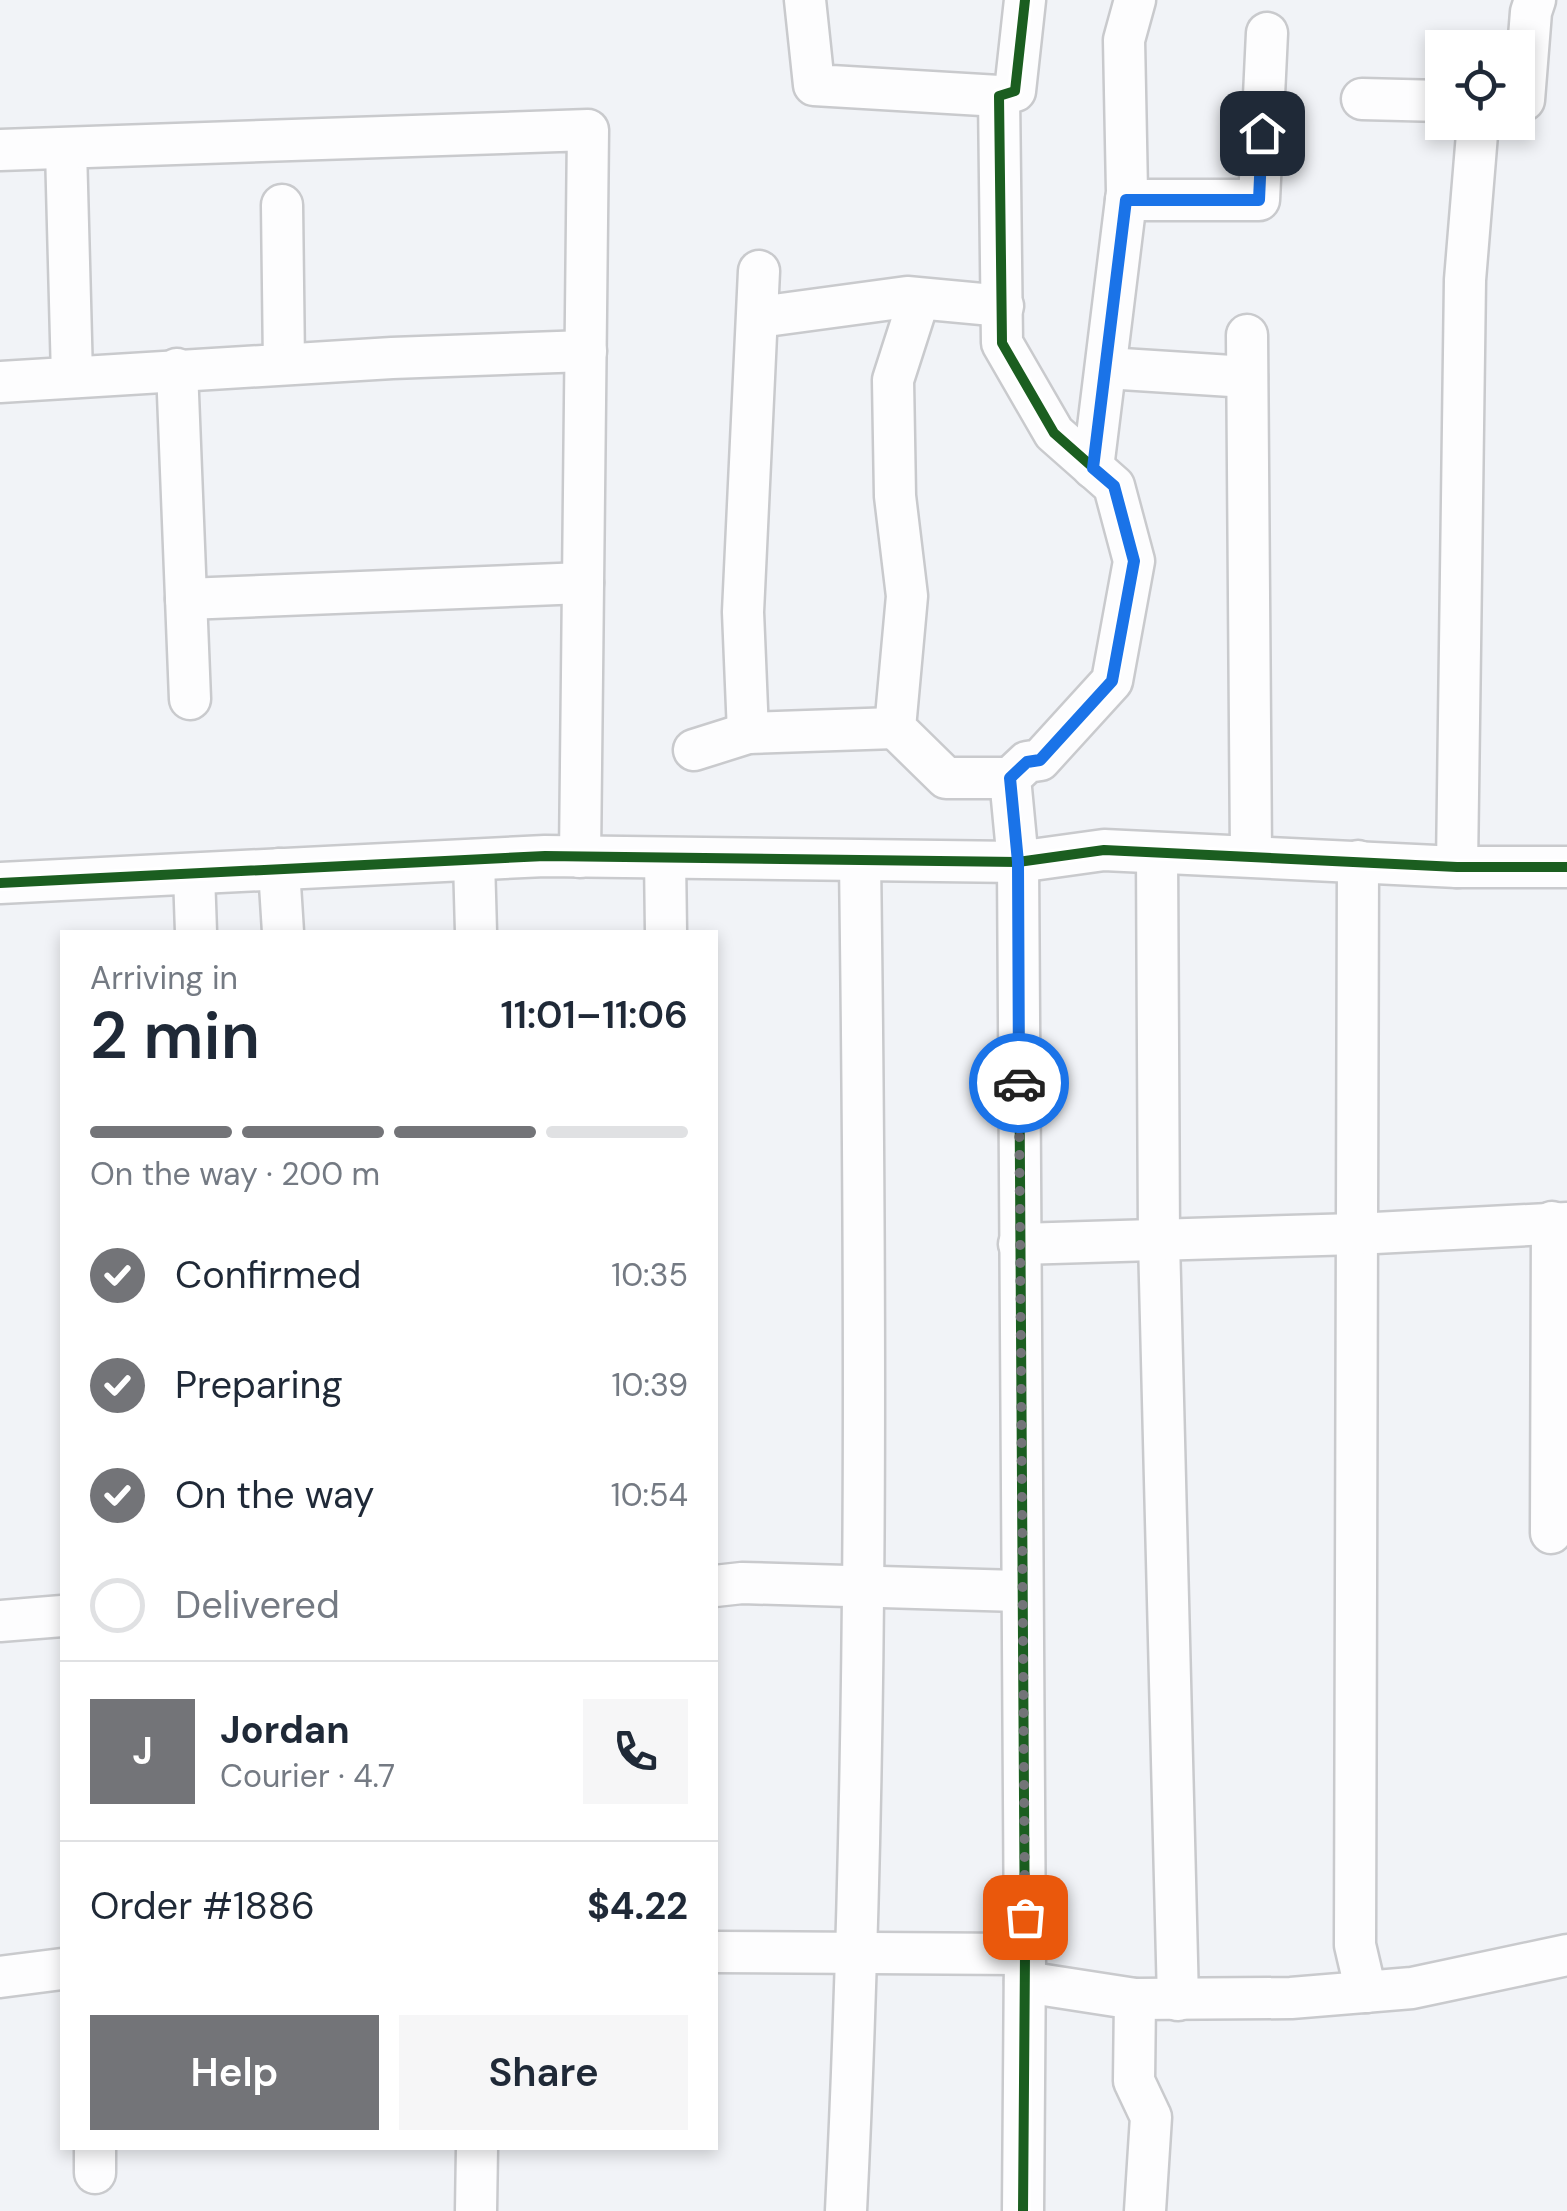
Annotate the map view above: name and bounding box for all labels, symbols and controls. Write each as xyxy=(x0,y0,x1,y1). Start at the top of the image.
map controls xyxy=(1425,30,1535,140)
button: locate xyxy=(1425,30,1535,140)
pin xyxy=(1220,91,1305,176)
icon: home xyxy=(1235,106,1290,161)
text: Arriving in xyxy=(90,957,238,999)
text: 11:01–11:06 xyxy=(500,990,688,1040)
text: 2 min xyxy=(90,994,260,1078)
courier xyxy=(969,1033,1069,1133)
icon: car xyxy=(992,1056,1047,1111)
text: On the way · 200 m xyxy=(90,1153,380,1195)
icon: check xyxy=(90,1248,145,1303)
text: Confirmed xyxy=(175,1250,361,1300)
text: 10:35 xyxy=(611,1254,688,1296)
icon: check xyxy=(90,1358,145,1413)
text: Preparing xyxy=(175,1360,343,1410)
text: 10:39 xyxy=(612,1364,688,1406)
icon: check xyxy=(90,1468,145,1523)
text: On the way xyxy=(175,1470,374,1520)
text: 10:54 xyxy=(611,1474,688,1516)
text: Delivered xyxy=(175,1580,340,1630)
button: phone xyxy=(583,1699,688,1804)
text: Jordan xyxy=(220,1705,350,1755)
text: J xyxy=(132,1726,153,1776)
text: Courier · 4.7 xyxy=(220,1755,395,1797)
pin xyxy=(983,1875,1068,1960)
text: Order #1886 xyxy=(90,1881,315,1931)
text: $4.22 xyxy=(587,1881,688,1931)
icon: bag xyxy=(998,1890,1053,1945)
button: Help xyxy=(90,2015,379,2130)
button: Share xyxy=(399,2015,688,2130)

